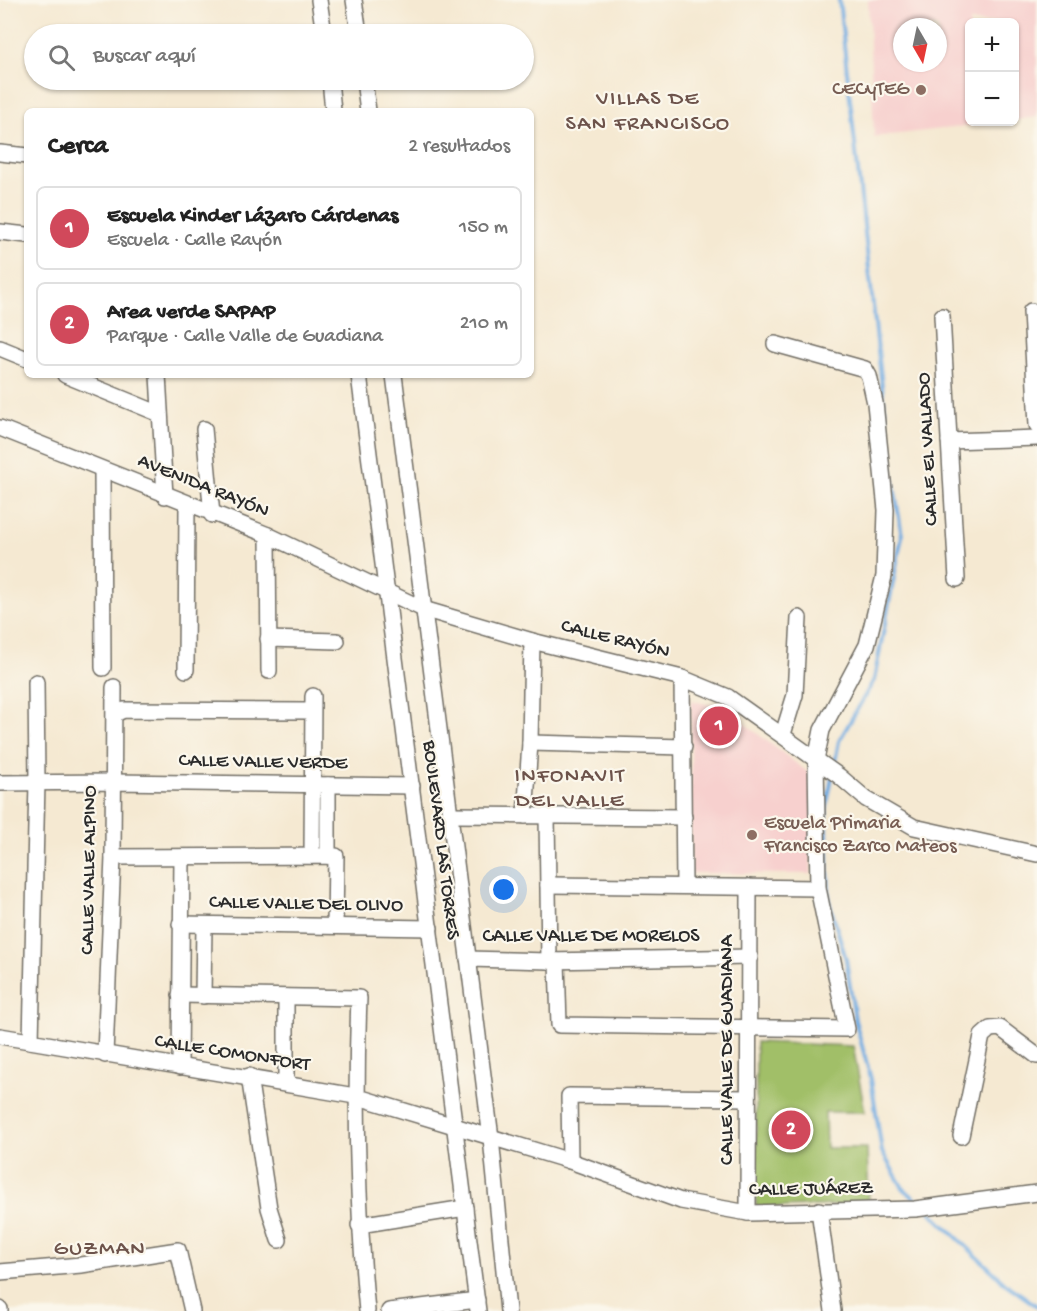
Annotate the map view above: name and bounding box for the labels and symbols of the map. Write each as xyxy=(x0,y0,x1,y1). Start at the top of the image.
north arrow xyxy=(893,18,947,72)
place label: CECyTEG xyxy=(832,79,910,102)
marker: CECyTEG xyxy=(914,83,928,97)
district label: VILLAS DE SAN FRANCISCO xyxy=(566,87,730,138)
street label: CALLE EL VALLADO xyxy=(914,372,944,526)
street label: AVENIDA RAYÓN xyxy=(134,450,272,524)
street label: CALLE RAYÓN xyxy=(558,615,672,665)
pin: 1 xyxy=(700,704,738,748)
street label: BOULEVARD LAS TORRES xyxy=(416,738,464,942)
street label: CALLE VALLE VERDE xyxy=(178,750,349,776)
district label: INFONAVIT DEL VALLE xyxy=(513,764,626,815)
street label: CALLE VALLE ALPINO xyxy=(77,785,103,955)
place label: Escuela Primaria Francisco Zarco Mateos xyxy=(763,813,957,859)
marker: Escuela Primaria Francisco Zarco Mateos xyxy=(745,828,759,842)
your location xyxy=(489,875,518,904)
street label: CALLE VALLE DEL OLIVO xyxy=(209,892,403,918)
street label: CALLE VALLE DE MORELOS xyxy=(483,926,700,949)
street label: CALLE VALLE DE GUADIANA xyxy=(717,934,740,1165)
street label: CALLE COMONFORT xyxy=(153,1030,313,1078)
pin: 2 xyxy=(772,1108,810,1152)
street label: CALLE JUÁREZ xyxy=(749,1175,874,1203)
district label: GUZMAN xyxy=(54,1237,146,1263)

